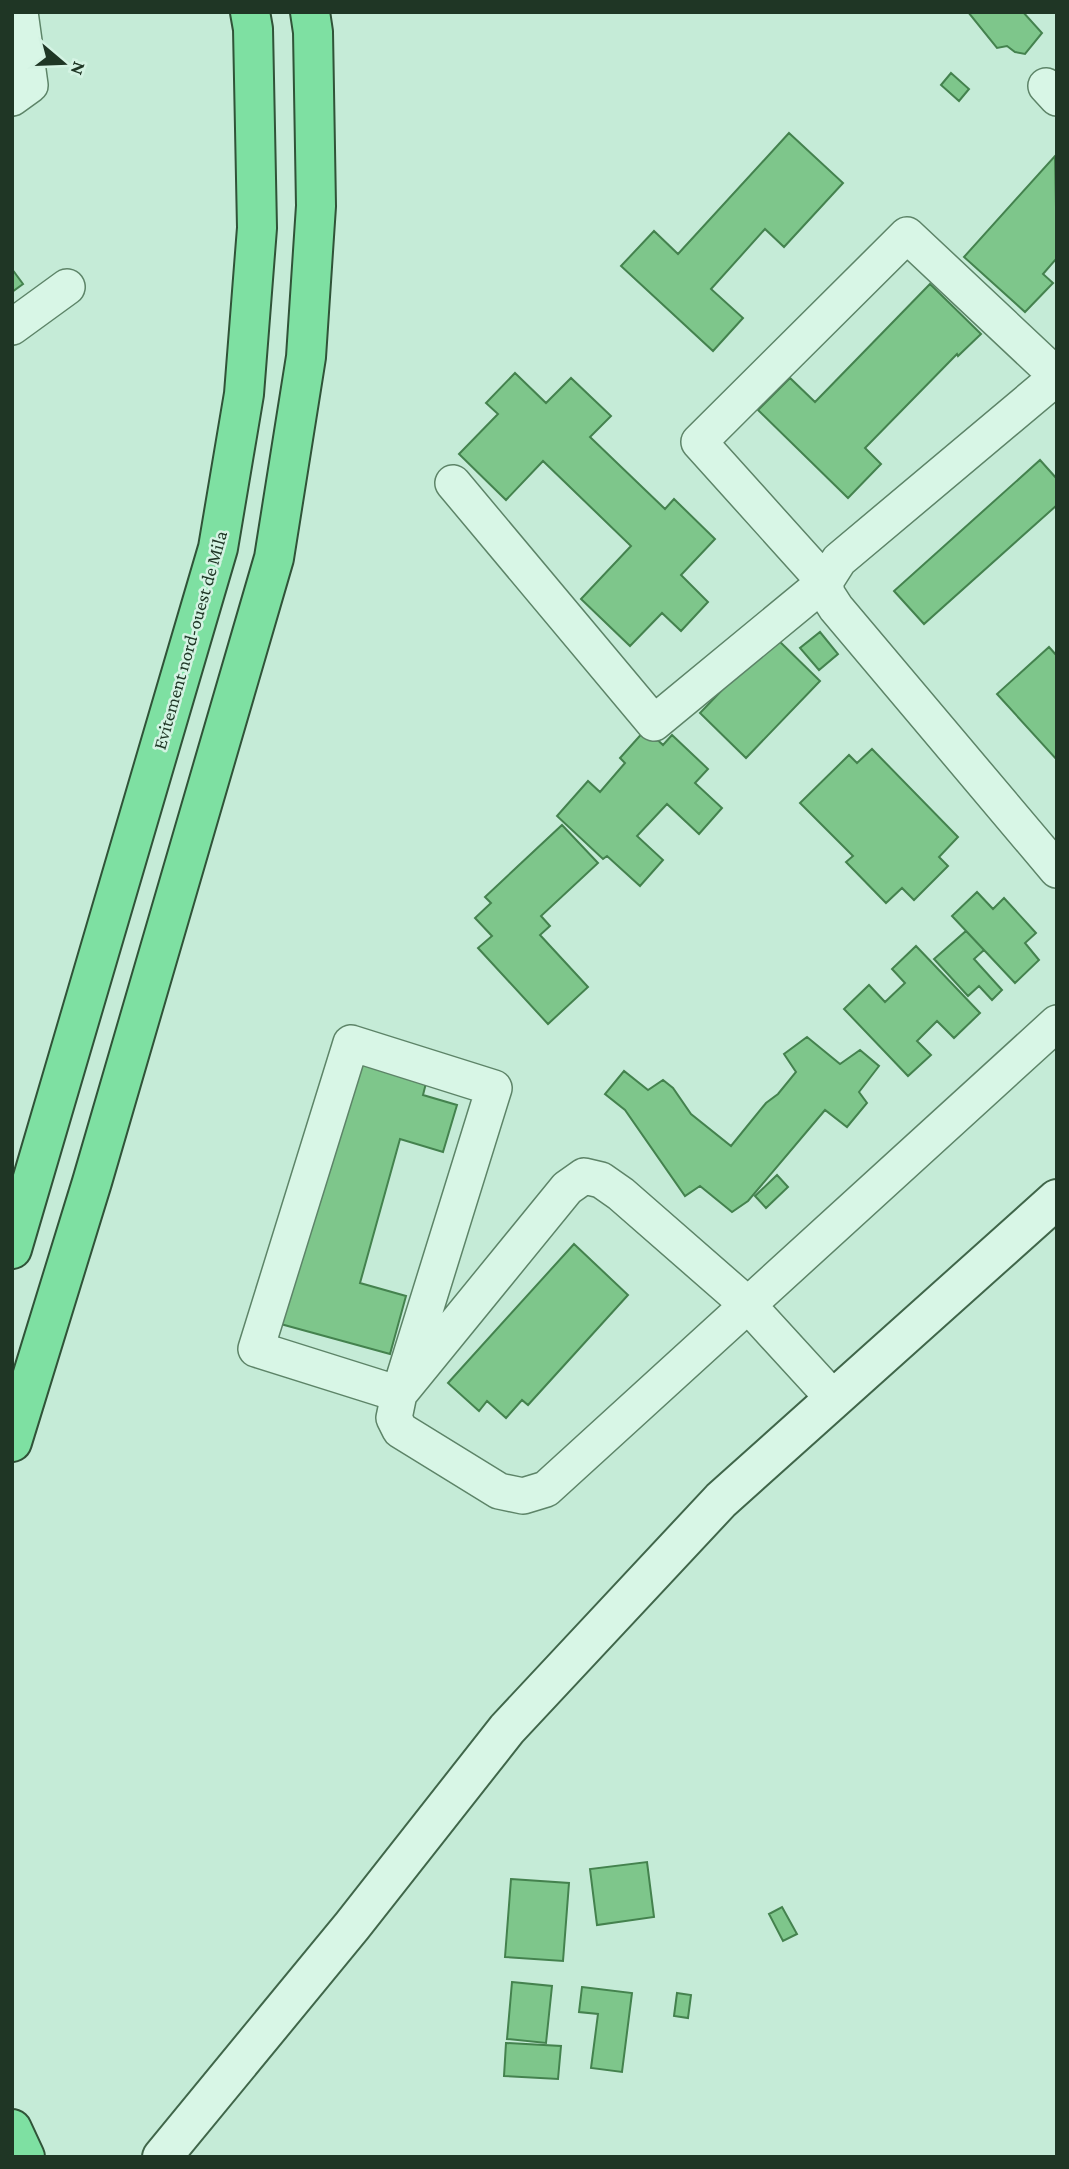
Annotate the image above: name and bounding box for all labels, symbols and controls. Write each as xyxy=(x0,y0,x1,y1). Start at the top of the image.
north arrow xyxy=(28,28,98,98)
text: N xyxy=(67,59,91,78)
street label: Evitement nord-ouest de Mila xyxy=(149,528,231,752)

